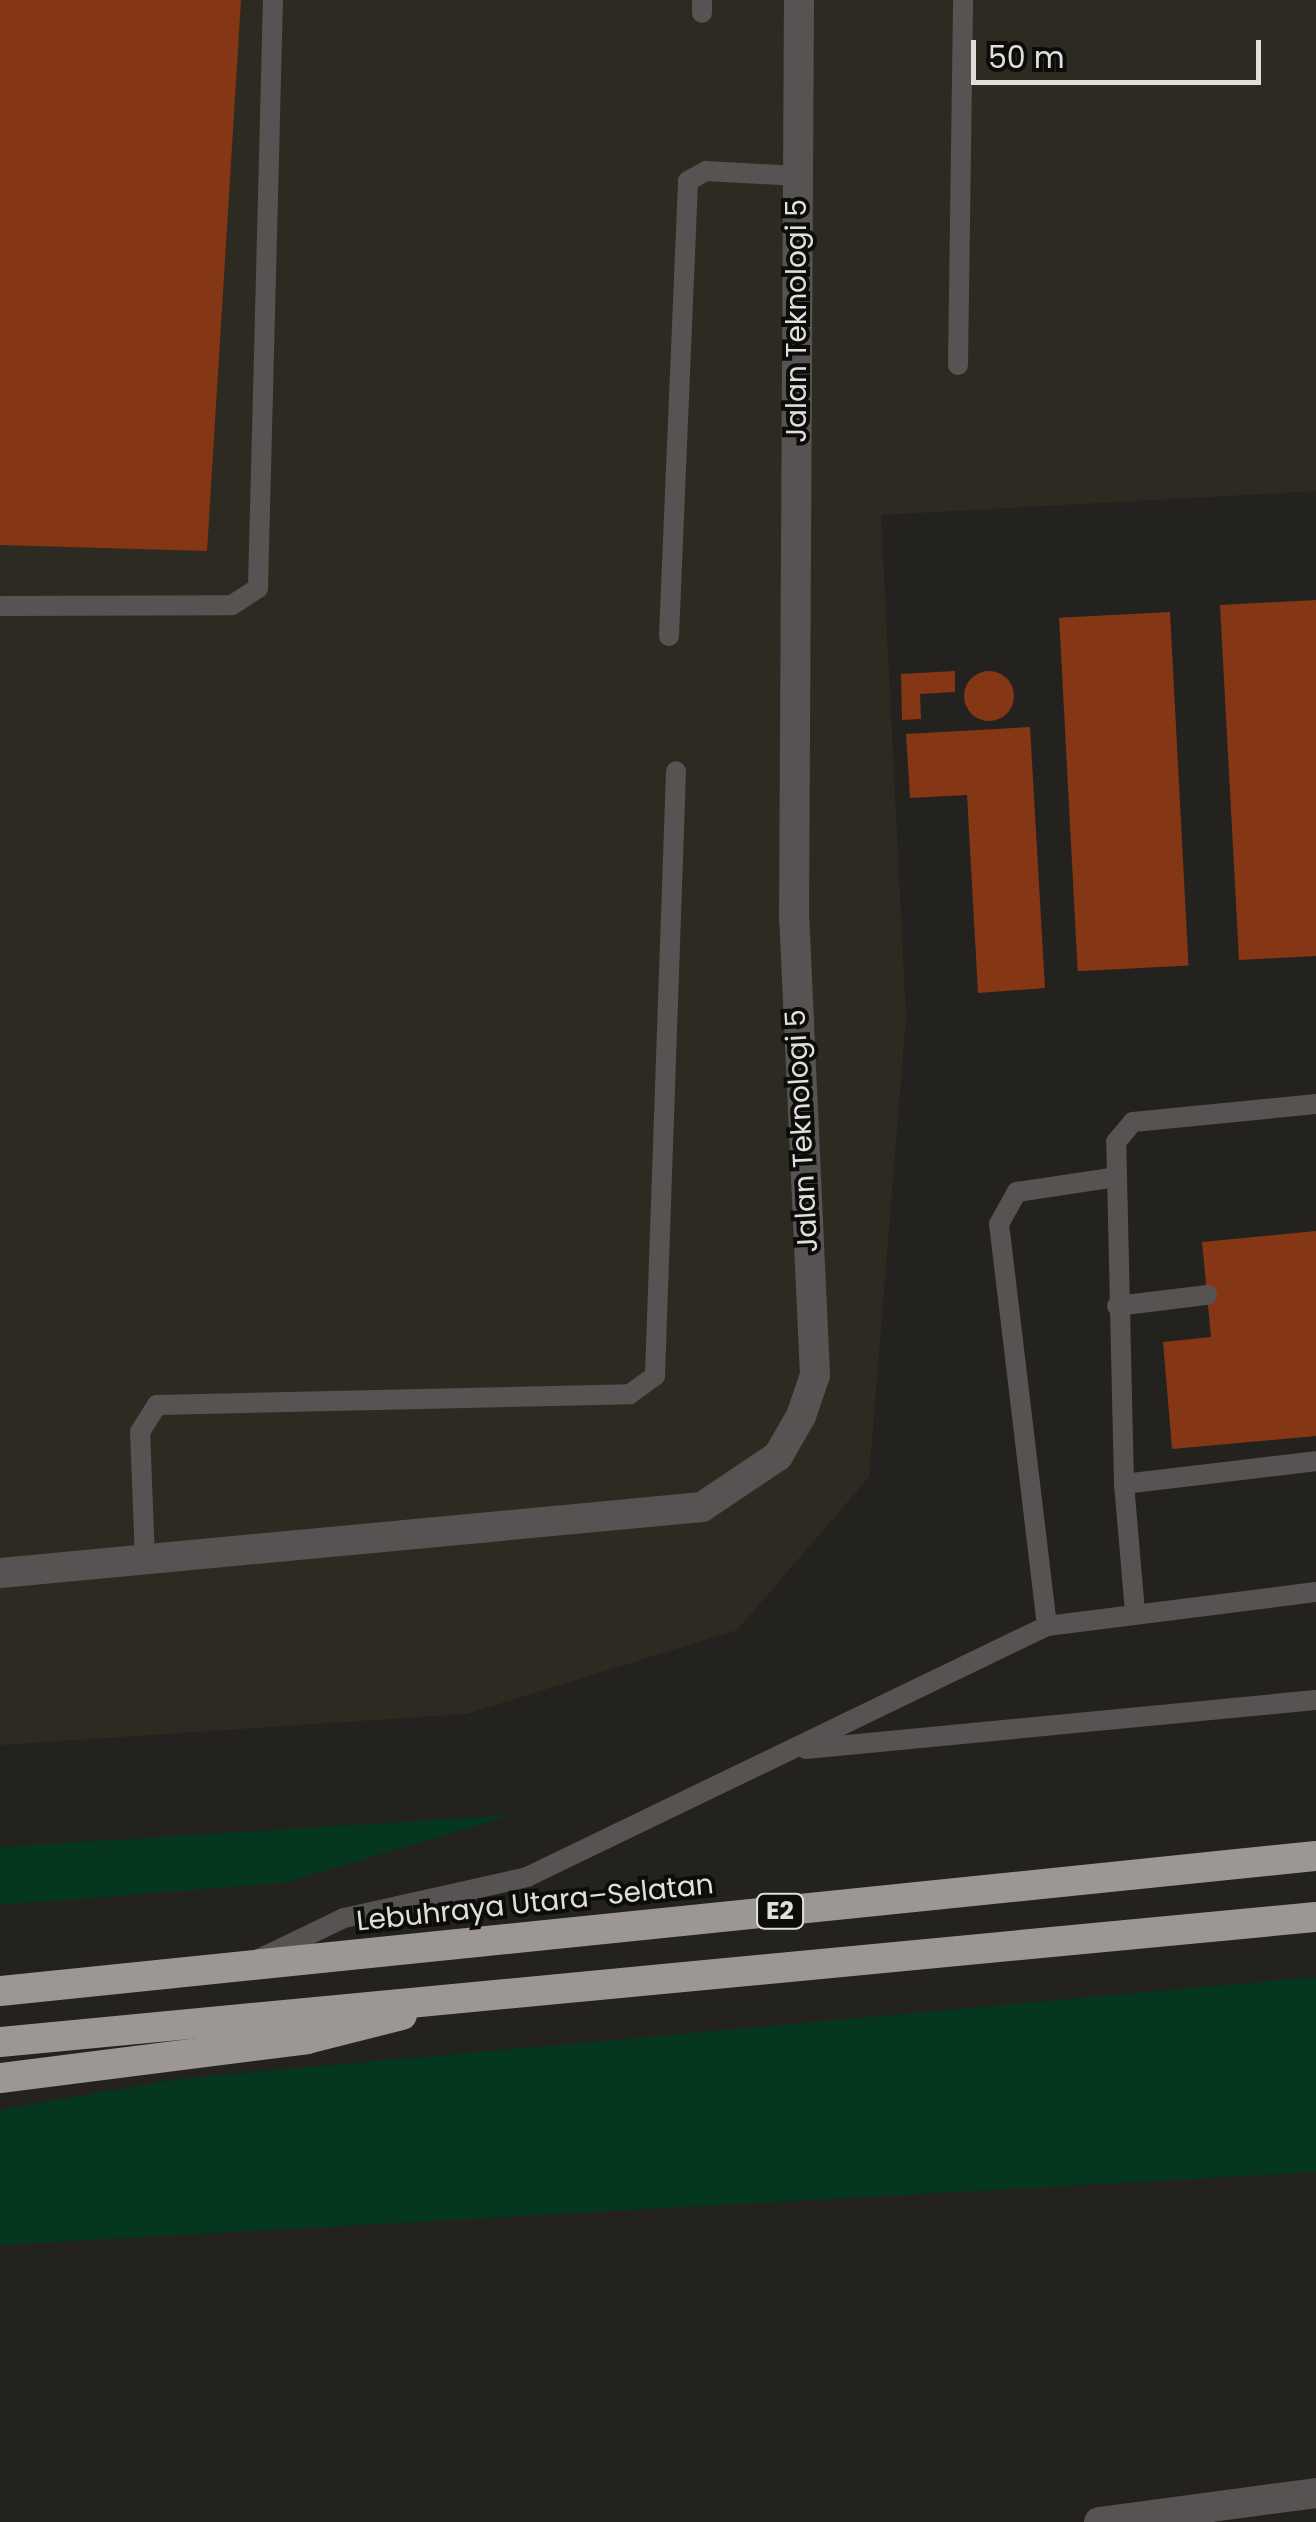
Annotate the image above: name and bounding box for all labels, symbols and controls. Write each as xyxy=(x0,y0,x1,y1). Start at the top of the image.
scale bar xyxy=(976,20,1266,82)
text: 50 m xyxy=(988,36,1065,79)
street label: Jalan Teknologi 5 xyxy=(780,199,814,443)
street label: Jalan Teknologi 5 xyxy=(779,1009,825,1253)
street label: Lebuhraya Utara–Selatan xyxy=(355,1868,715,1938)
road number: E2 xyxy=(755,1891,805,1931)

